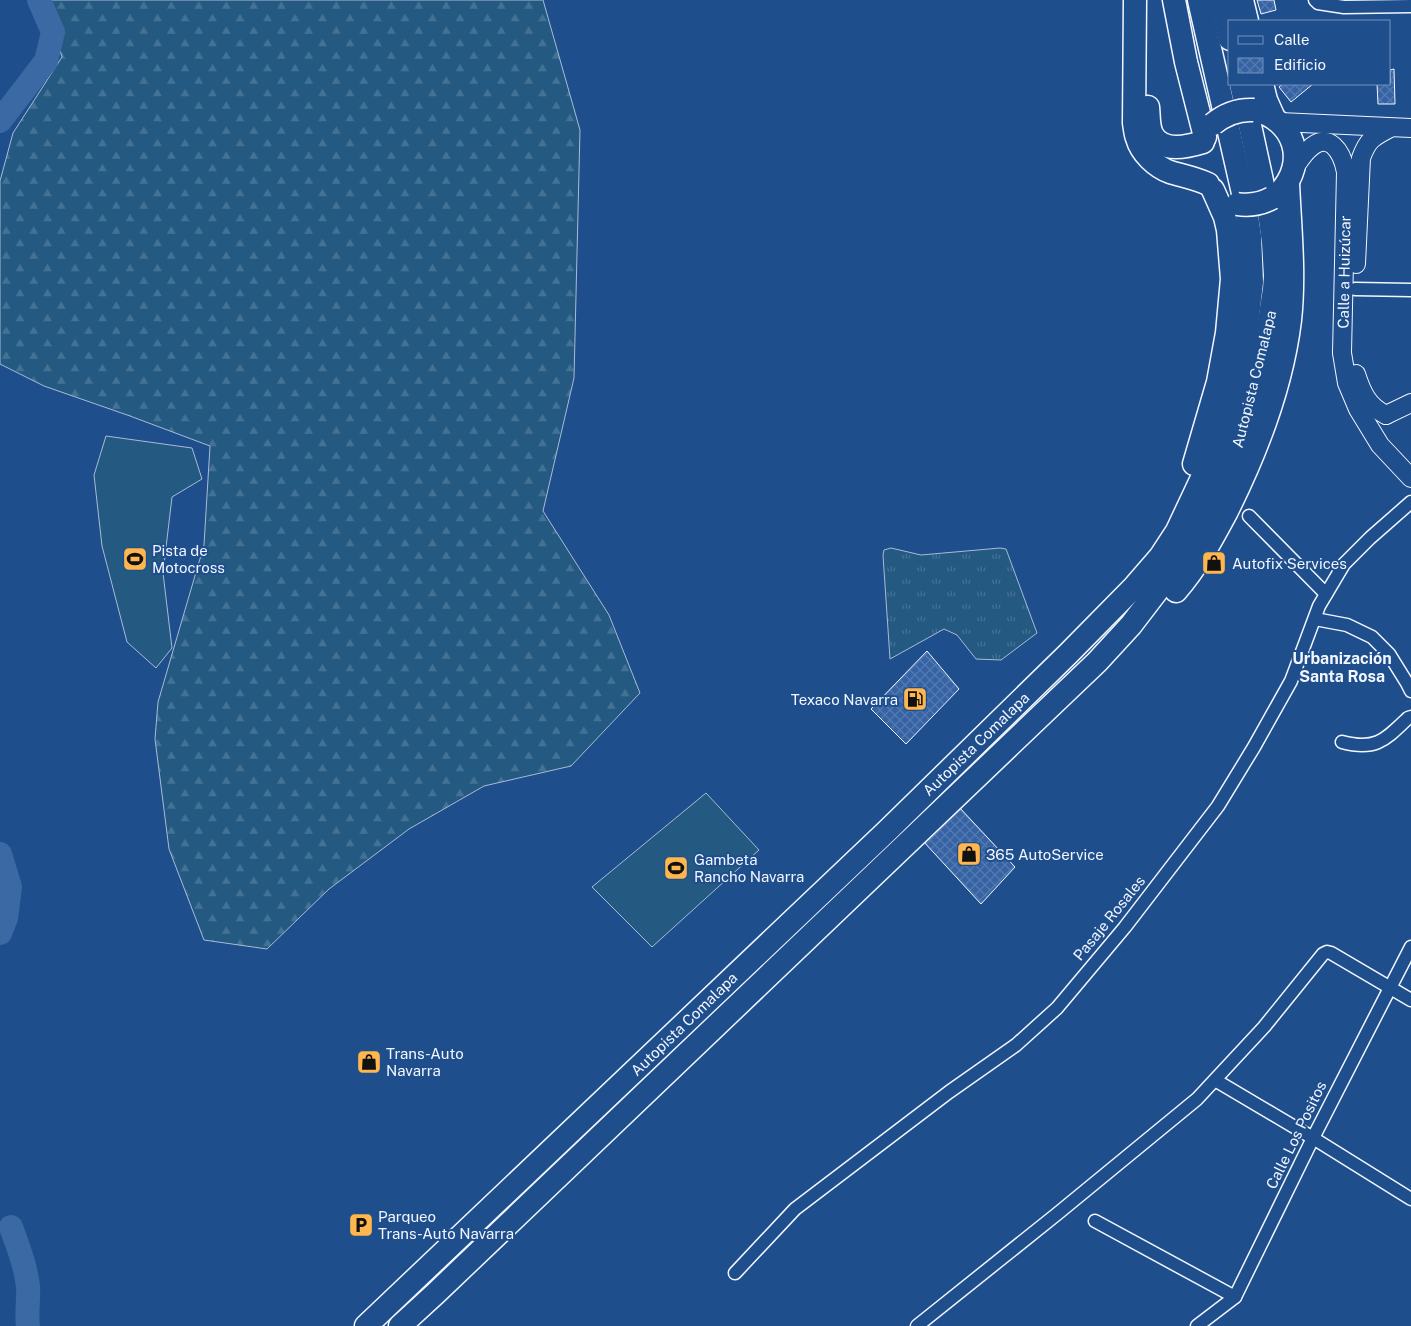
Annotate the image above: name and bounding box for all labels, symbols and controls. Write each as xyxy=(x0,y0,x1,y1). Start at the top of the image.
legend xyxy=(1228,20,1391,85)
text: Calle xyxy=(1274,31,1310,48)
text: Edificio xyxy=(1274,56,1326,73)
street label: Calle a Huizúcar xyxy=(1335,215,1353,329)
street label: Autopista Comalapa xyxy=(1229,309,1279,449)
place label: Pista de Motocross xyxy=(152,542,225,576)
sports icon: Pista de Motocross xyxy=(122,546,148,572)
shop icon: Autofix Services xyxy=(1201,550,1227,576)
place label: Autofix Services xyxy=(1232,555,1347,572)
district label: Urbanización Santa Rosa xyxy=(1292,649,1392,686)
fuel station icon: Texaco Navarra xyxy=(902,686,928,712)
street label: Autopista Comalapa xyxy=(919,689,1033,799)
place label: Texaco Navarra xyxy=(791,691,898,708)
shop icon: 365 AutoService xyxy=(956,841,982,867)
place label: 365 AutoService xyxy=(986,846,1104,863)
place label: Gambeta Rancho Navarra xyxy=(694,851,804,885)
sports icon: Gambeta Rancho Navarra xyxy=(663,855,689,881)
street label: Pasaje Rosales xyxy=(1070,872,1148,964)
street label: Autopista Comalapa xyxy=(627,969,741,1079)
place label: Trans-Auto Navarra xyxy=(386,1045,464,1079)
shop icon: Trans-Auto Navarra xyxy=(356,1049,382,1075)
street label: Calle Los Positos xyxy=(1263,1078,1329,1192)
place label: Parqueo Trans-Auto Navarra xyxy=(378,1208,514,1242)
parking icon: Parqueo Trans-Auto Navarra xyxy=(348,1212,374,1238)

